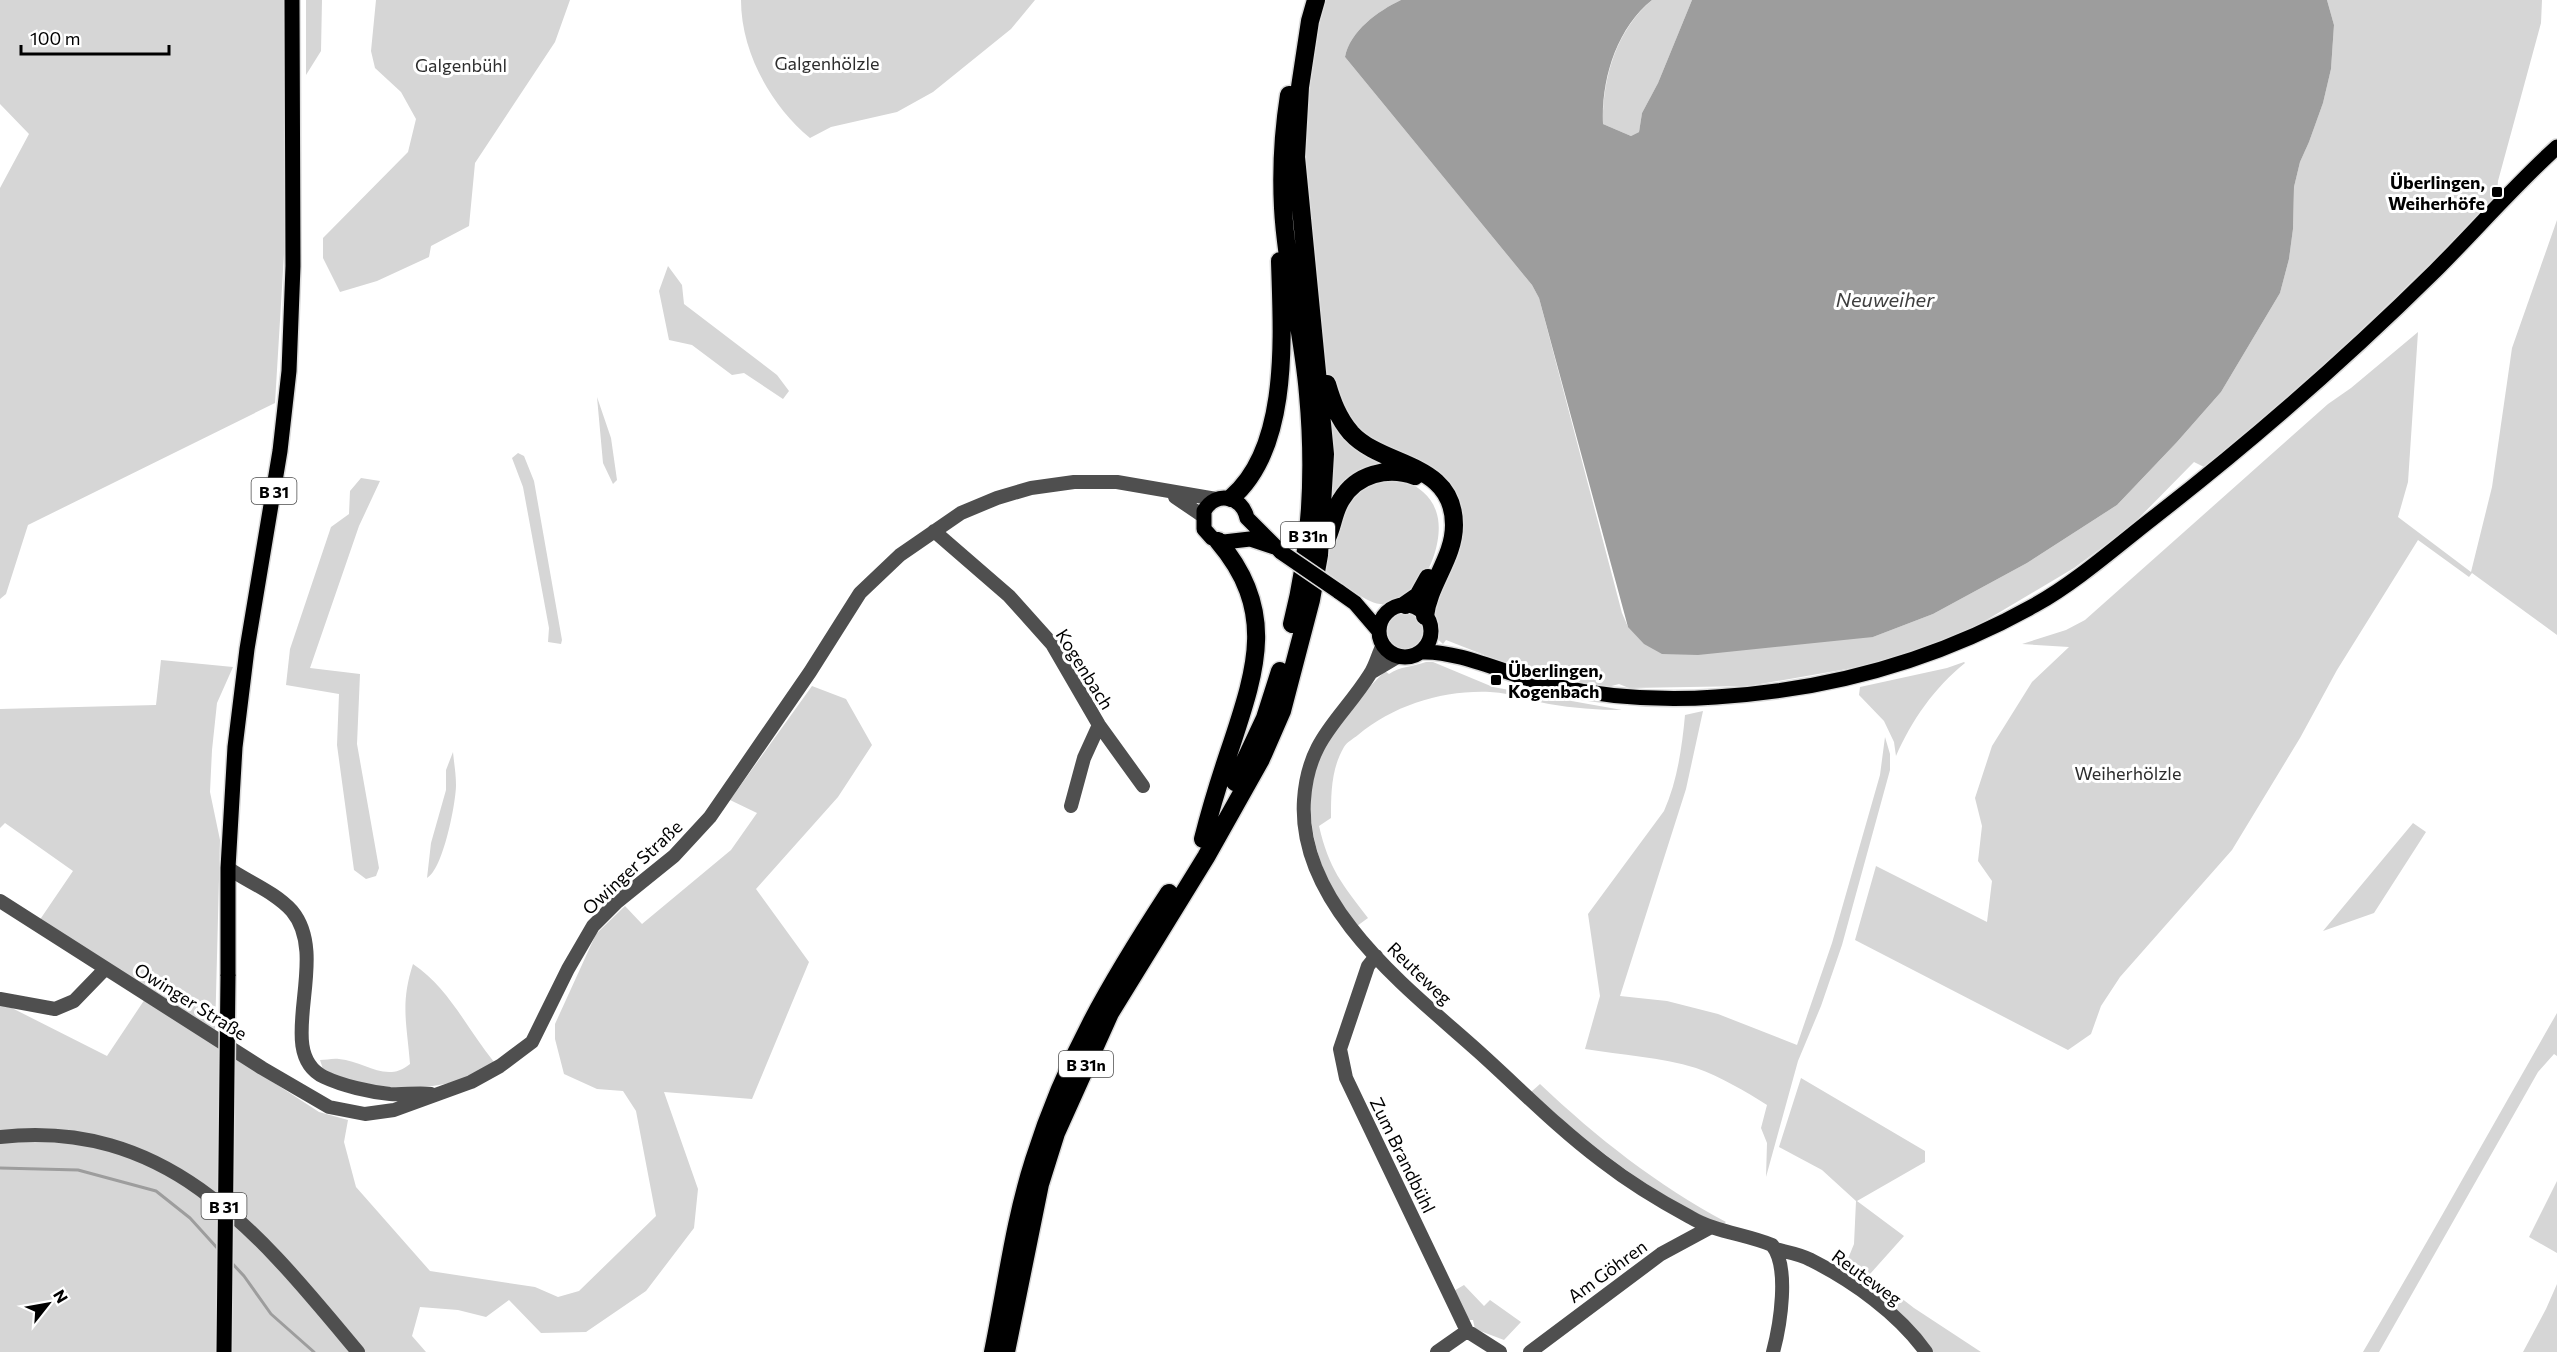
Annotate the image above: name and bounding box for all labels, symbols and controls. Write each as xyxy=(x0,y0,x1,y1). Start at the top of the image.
scale bar xyxy=(21,18,170,56)
text: 100 m xyxy=(30,27,80,49)
park label: Galgenhölzle xyxy=(774,52,880,74)
park label: Galgenbühl xyxy=(415,54,507,76)
place label: Überlingen, Weiherhöfe xyxy=(2388,171,2485,214)
marker: Überlingen, Weiherhöfe xyxy=(2490,185,2504,199)
water label: Neuweiher xyxy=(1836,287,1935,311)
road number: B 31 xyxy=(252,478,296,504)
road number: B 31n xyxy=(1281,522,1335,548)
street label: Kogenbach xyxy=(1052,625,1118,713)
place label: Überlingen, Kogenbach xyxy=(1508,659,1603,702)
marker: Überlingen, Kogenbach xyxy=(1489,673,1503,687)
park label: Weiherhölzle xyxy=(2075,762,2181,784)
street label: Owinger Straße xyxy=(578,815,686,919)
street label: Reuteweg xyxy=(1383,937,1457,1009)
street label: Owinger Straße xyxy=(131,958,251,1044)
road number: B 31n xyxy=(1059,1051,1113,1077)
street label: Zum Brandbühl xyxy=(1366,1094,1440,1216)
road number: B 31 xyxy=(202,1193,246,1219)
street label: Am Göhren xyxy=(1563,1235,1651,1307)
street label: Reuteweg xyxy=(1828,1244,1906,1310)
north arrow xyxy=(18,1274,78,1334)
text: N xyxy=(50,1286,73,1306)

